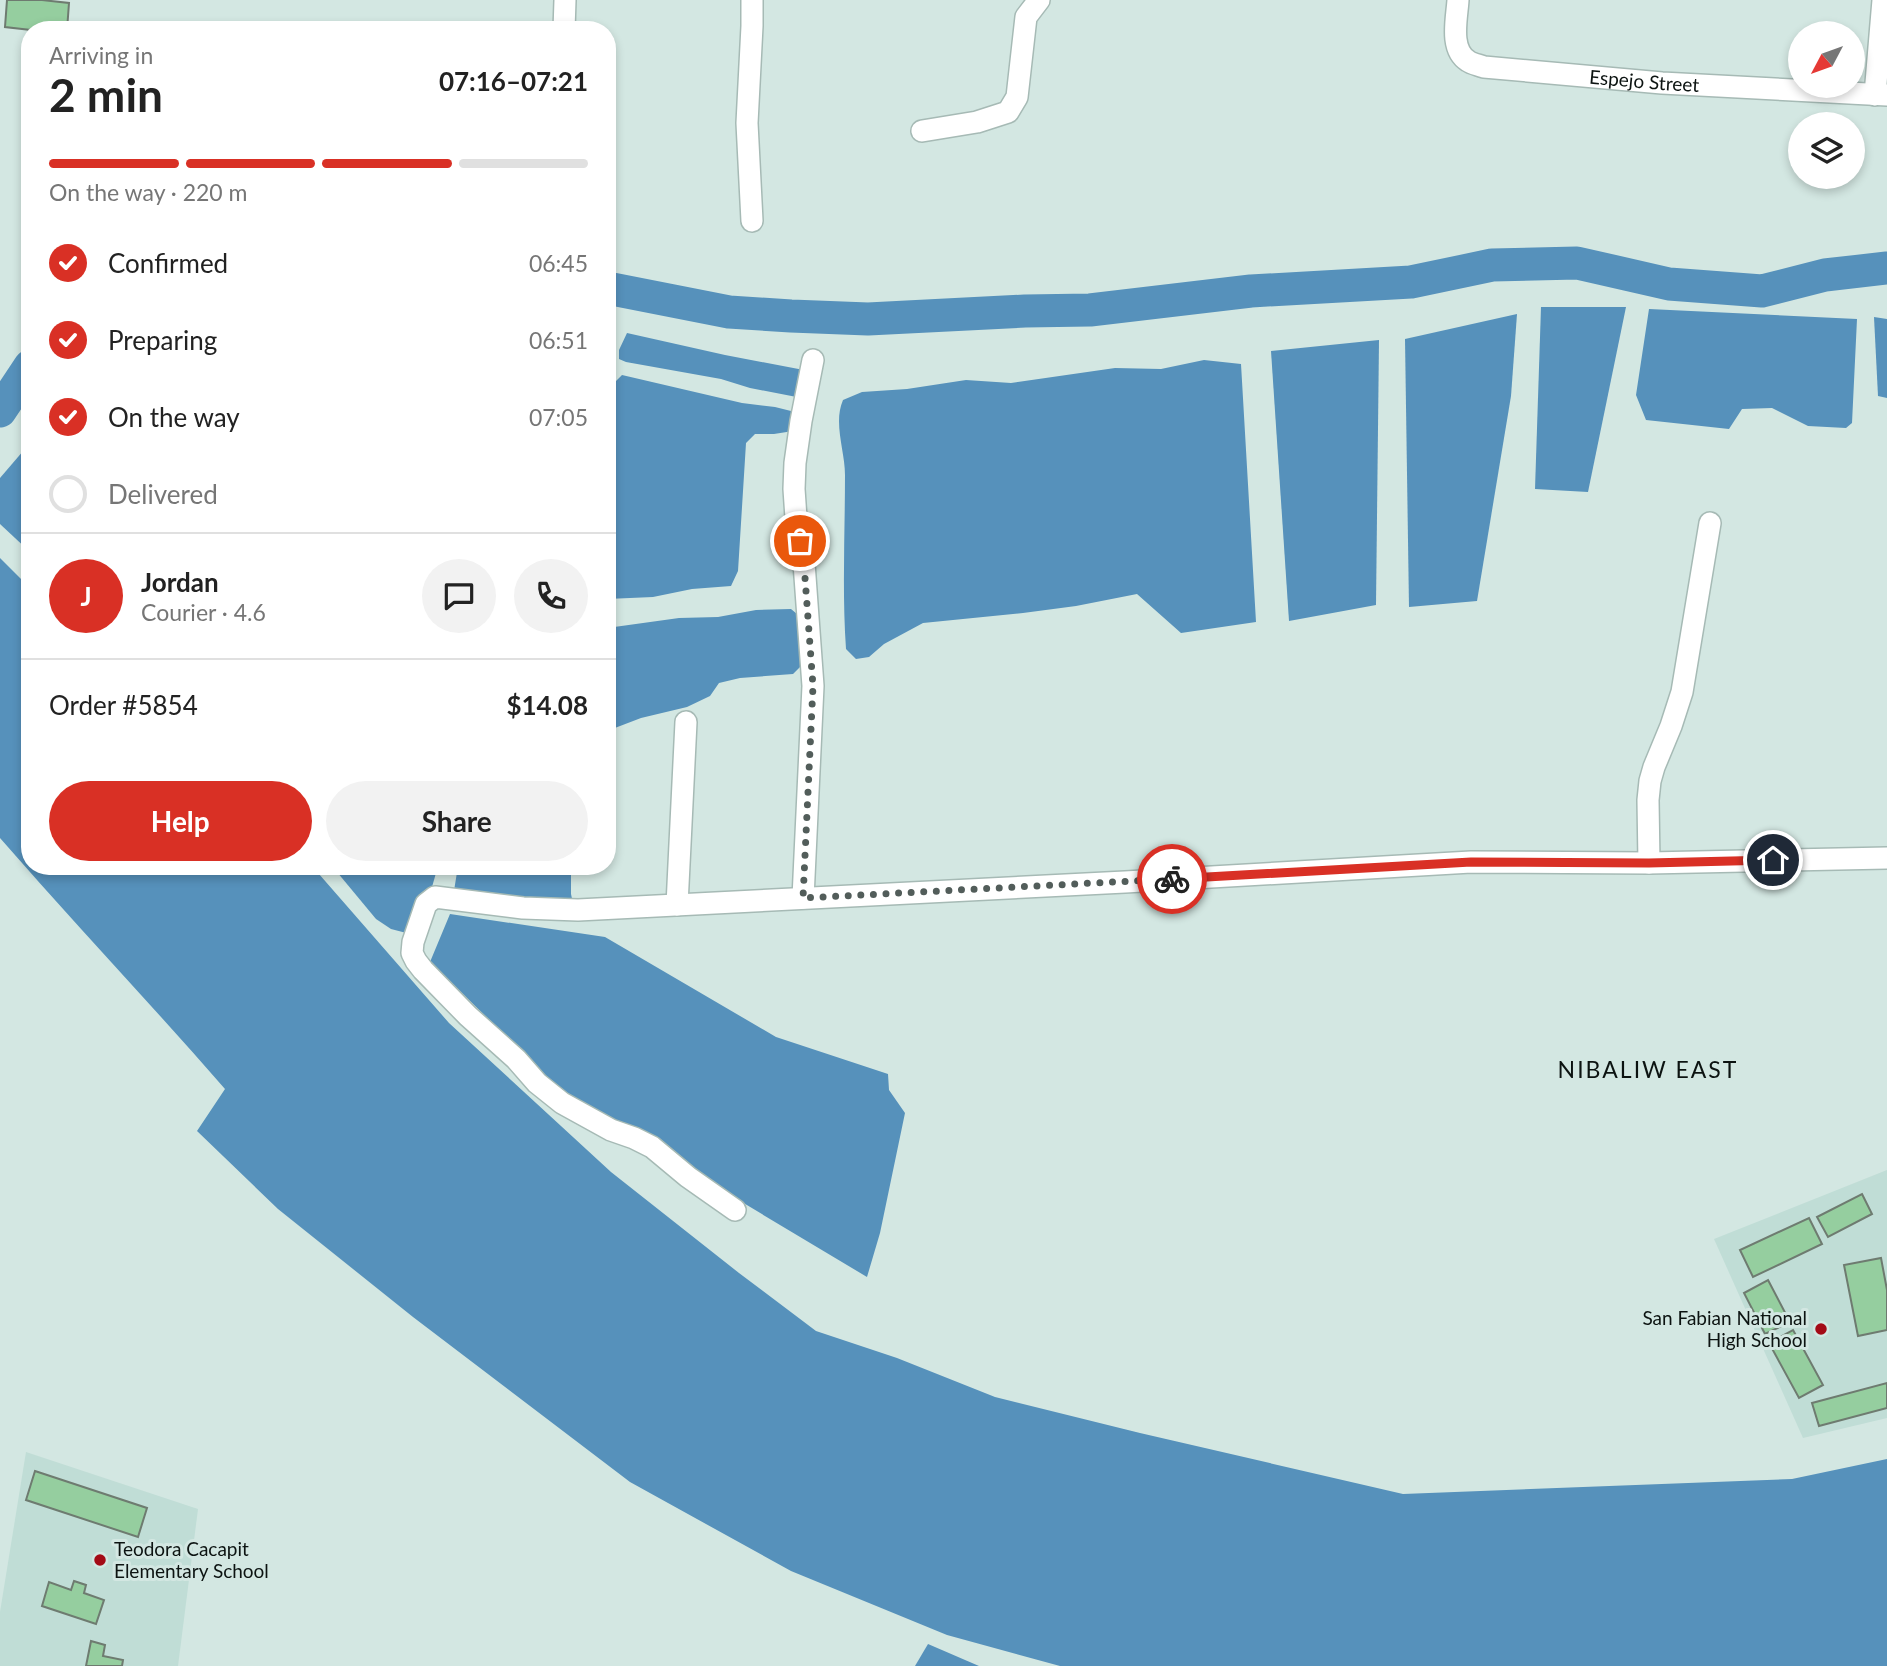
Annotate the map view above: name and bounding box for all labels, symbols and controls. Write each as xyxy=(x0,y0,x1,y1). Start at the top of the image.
north arrow xyxy=(1788,21,1866,98)
map controls xyxy=(1788,21,1865,189)
text: Arriving in xyxy=(49,41,153,69)
text: 07:16–07:21 xyxy=(439,65,588,97)
street label: Espejo Street xyxy=(1588,65,1700,96)
text: 2 min xyxy=(49,67,163,122)
button: layers xyxy=(1788,112,1865,189)
text: On the way · 220 m xyxy=(49,178,248,206)
icon: check xyxy=(49,244,87,282)
text: Confirmed xyxy=(108,247,228,279)
text: 06:45 xyxy=(529,249,588,277)
icon: check xyxy=(49,321,87,359)
text: Preparing xyxy=(108,324,217,356)
text: 06:51 xyxy=(529,326,588,354)
icon: check xyxy=(49,398,87,436)
text: On the way xyxy=(108,401,240,433)
text: 07:05 xyxy=(529,403,588,431)
text: Delivered xyxy=(108,478,218,510)
pin xyxy=(770,511,830,571)
icon: bag xyxy=(781,522,819,560)
button: chat xyxy=(422,559,496,633)
button: phone xyxy=(514,559,588,633)
text: Jordan xyxy=(141,566,219,598)
text: J xyxy=(80,580,92,612)
text: Courier · 4.6 xyxy=(141,598,266,626)
text: Order #5854 xyxy=(49,689,198,721)
text: $14.08 xyxy=(506,689,588,721)
button: Help xyxy=(49,781,312,861)
button: Share xyxy=(326,781,588,861)
pin xyxy=(1743,830,1803,890)
icon: home xyxy=(1754,841,1792,879)
courier xyxy=(1137,844,1207,914)
icon: bike xyxy=(1153,860,1191,898)
district label: NIBALIW EAST xyxy=(1558,1055,1738,1083)
place label: San Fabian National High School xyxy=(1642,1306,1807,1351)
marker: San Fabian National High School xyxy=(1813,1321,1829,1337)
place label: Teodora Cacapit Elementary School xyxy=(114,1537,269,1582)
marker: Teodora Cacapit Elementary School xyxy=(92,1552,108,1568)

